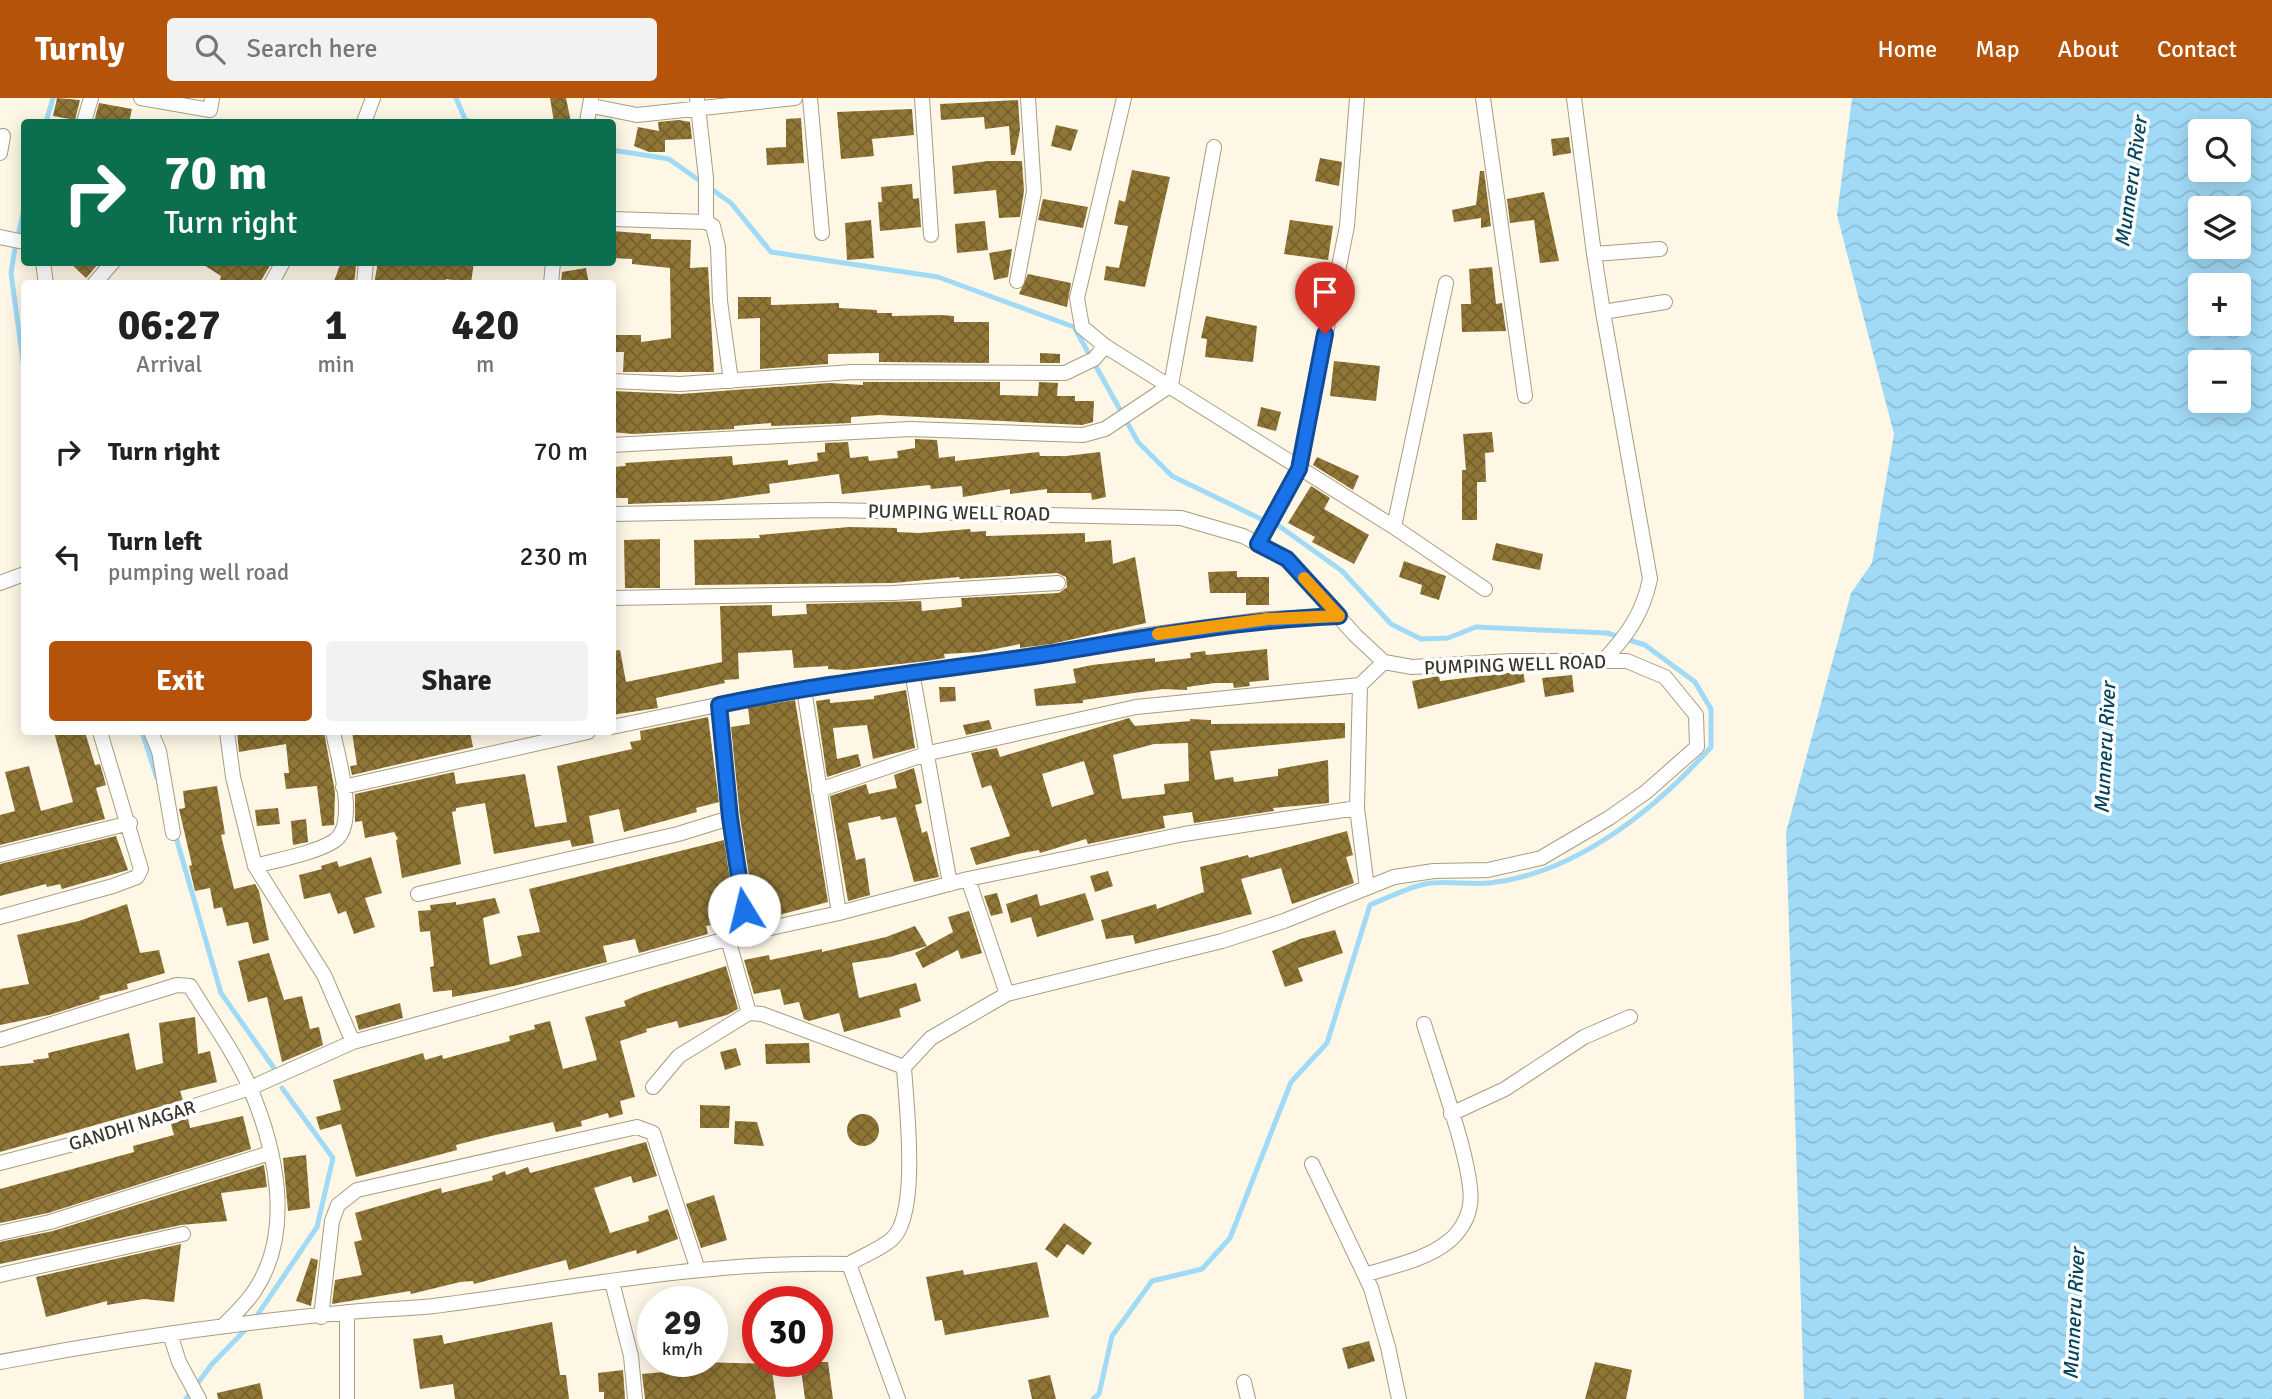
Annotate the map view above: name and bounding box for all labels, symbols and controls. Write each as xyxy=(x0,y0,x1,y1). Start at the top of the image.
search box xyxy=(167,18,657,81)
text: Turnly xyxy=(35,29,125,70)
icon: search xyxy=(191,30,229,68)
text: Search here xyxy=(247,33,378,65)
text: Home xyxy=(1877,34,1937,64)
text: Map xyxy=(1975,34,2020,64)
text: About xyxy=(2058,34,2119,64)
text: Contact xyxy=(2157,34,2237,64)
water label: Munneru River xyxy=(2109,112,2153,249)
map controls xyxy=(2188,119,2251,413)
button: search xyxy=(2188,119,2251,182)
text: 70 m xyxy=(164,143,267,203)
icon: right xyxy=(49,147,140,238)
button: layers xyxy=(2188,196,2251,259)
text: Turn right xyxy=(164,203,297,242)
pin xyxy=(1295,262,1355,334)
icon: arrive xyxy=(1306,273,1344,311)
button: + xyxy=(2188,273,2251,336)
text: 06:27 xyxy=(118,300,221,351)
text: 1 xyxy=(325,300,347,351)
text: 420 xyxy=(451,300,519,351)
text: Arrival xyxy=(136,350,202,379)
text: min xyxy=(317,350,355,379)
text: m xyxy=(476,350,494,379)
button: − xyxy=(2188,350,2251,413)
icon: right xyxy=(49,433,87,471)
text: Turn right xyxy=(108,436,220,468)
text: 70 m xyxy=(533,436,588,468)
street label: PUMPING WELL ROAD xyxy=(868,499,1050,527)
text: Turn left xyxy=(108,526,202,558)
icon: left xyxy=(49,538,87,576)
text: 230 m xyxy=(519,541,588,573)
text: pumping well road xyxy=(108,558,289,587)
button: Exit xyxy=(49,641,312,721)
button: Share xyxy=(326,641,588,721)
street label: PUMPING WELL ROAD xyxy=(1424,650,1607,680)
water label: Munneru River xyxy=(2089,678,2122,814)
position arrow xyxy=(707,873,781,947)
street label: GANDHI NAGAR xyxy=(66,1095,199,1157)
water label: Munneru River xyxy=(2058,1244,2091,1380)
speed limit sign: 30 xyxy=(742,1286,833,1377)
text: 29 xyxy=(664,1301,701,1344)
text: km/h xyxy=(662,1338,703,1360)

